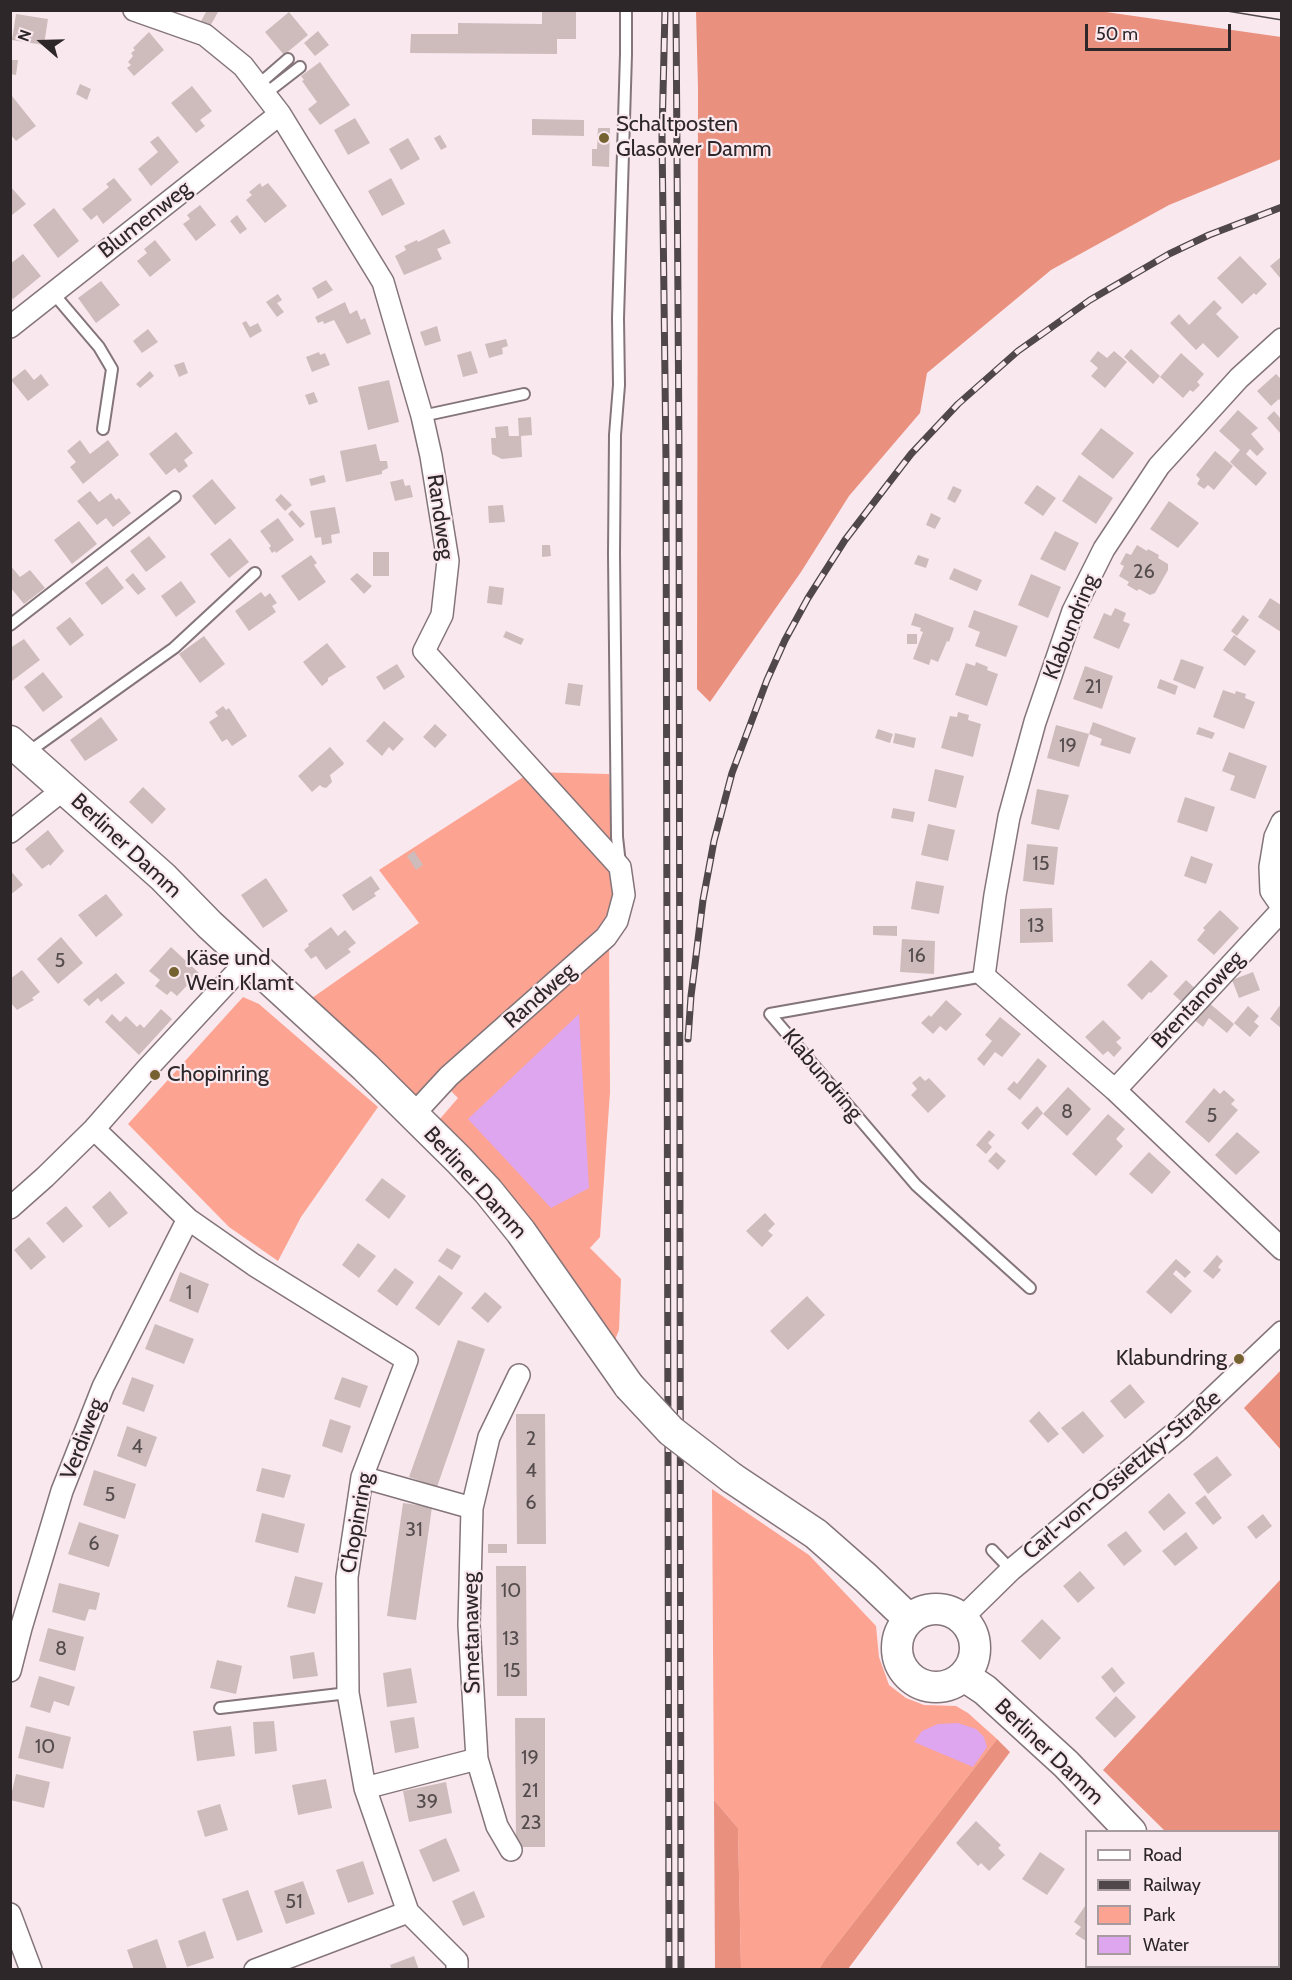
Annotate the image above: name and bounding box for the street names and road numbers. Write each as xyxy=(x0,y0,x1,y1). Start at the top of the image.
street label: Blumenweg xyxy=(93,176,197,264)
street label: Randweg xyxy=(421,472,459,562)
street label: Klabundring xyxy=(1038,570,1104,684)
street label: Berliner Damm xyxy=(65,788,187,904)
street label: Brentanoweg xyxy=(1146,946,1250,1054)
street label: Randweg xyxy=(499,958,581,1034)
street label: Klabundring xyxy=(776,1024,868,1126)
street label: Berliner Damm xyxy=(418,1122,532,1244)
street label: Carl-von-Ossietzky-Straße xyxy=(1018,1385,1226,1565)
street label: Verdiweg xyxy=(55,1395,111,1483)
street label: Chopinring xyxy=(335,1471,379,1575)
street label: Smetanaweg xyxy=(458,1572,486,1694)
street label: Berliner Damm xyxy=(989,1693,1109,1811)

